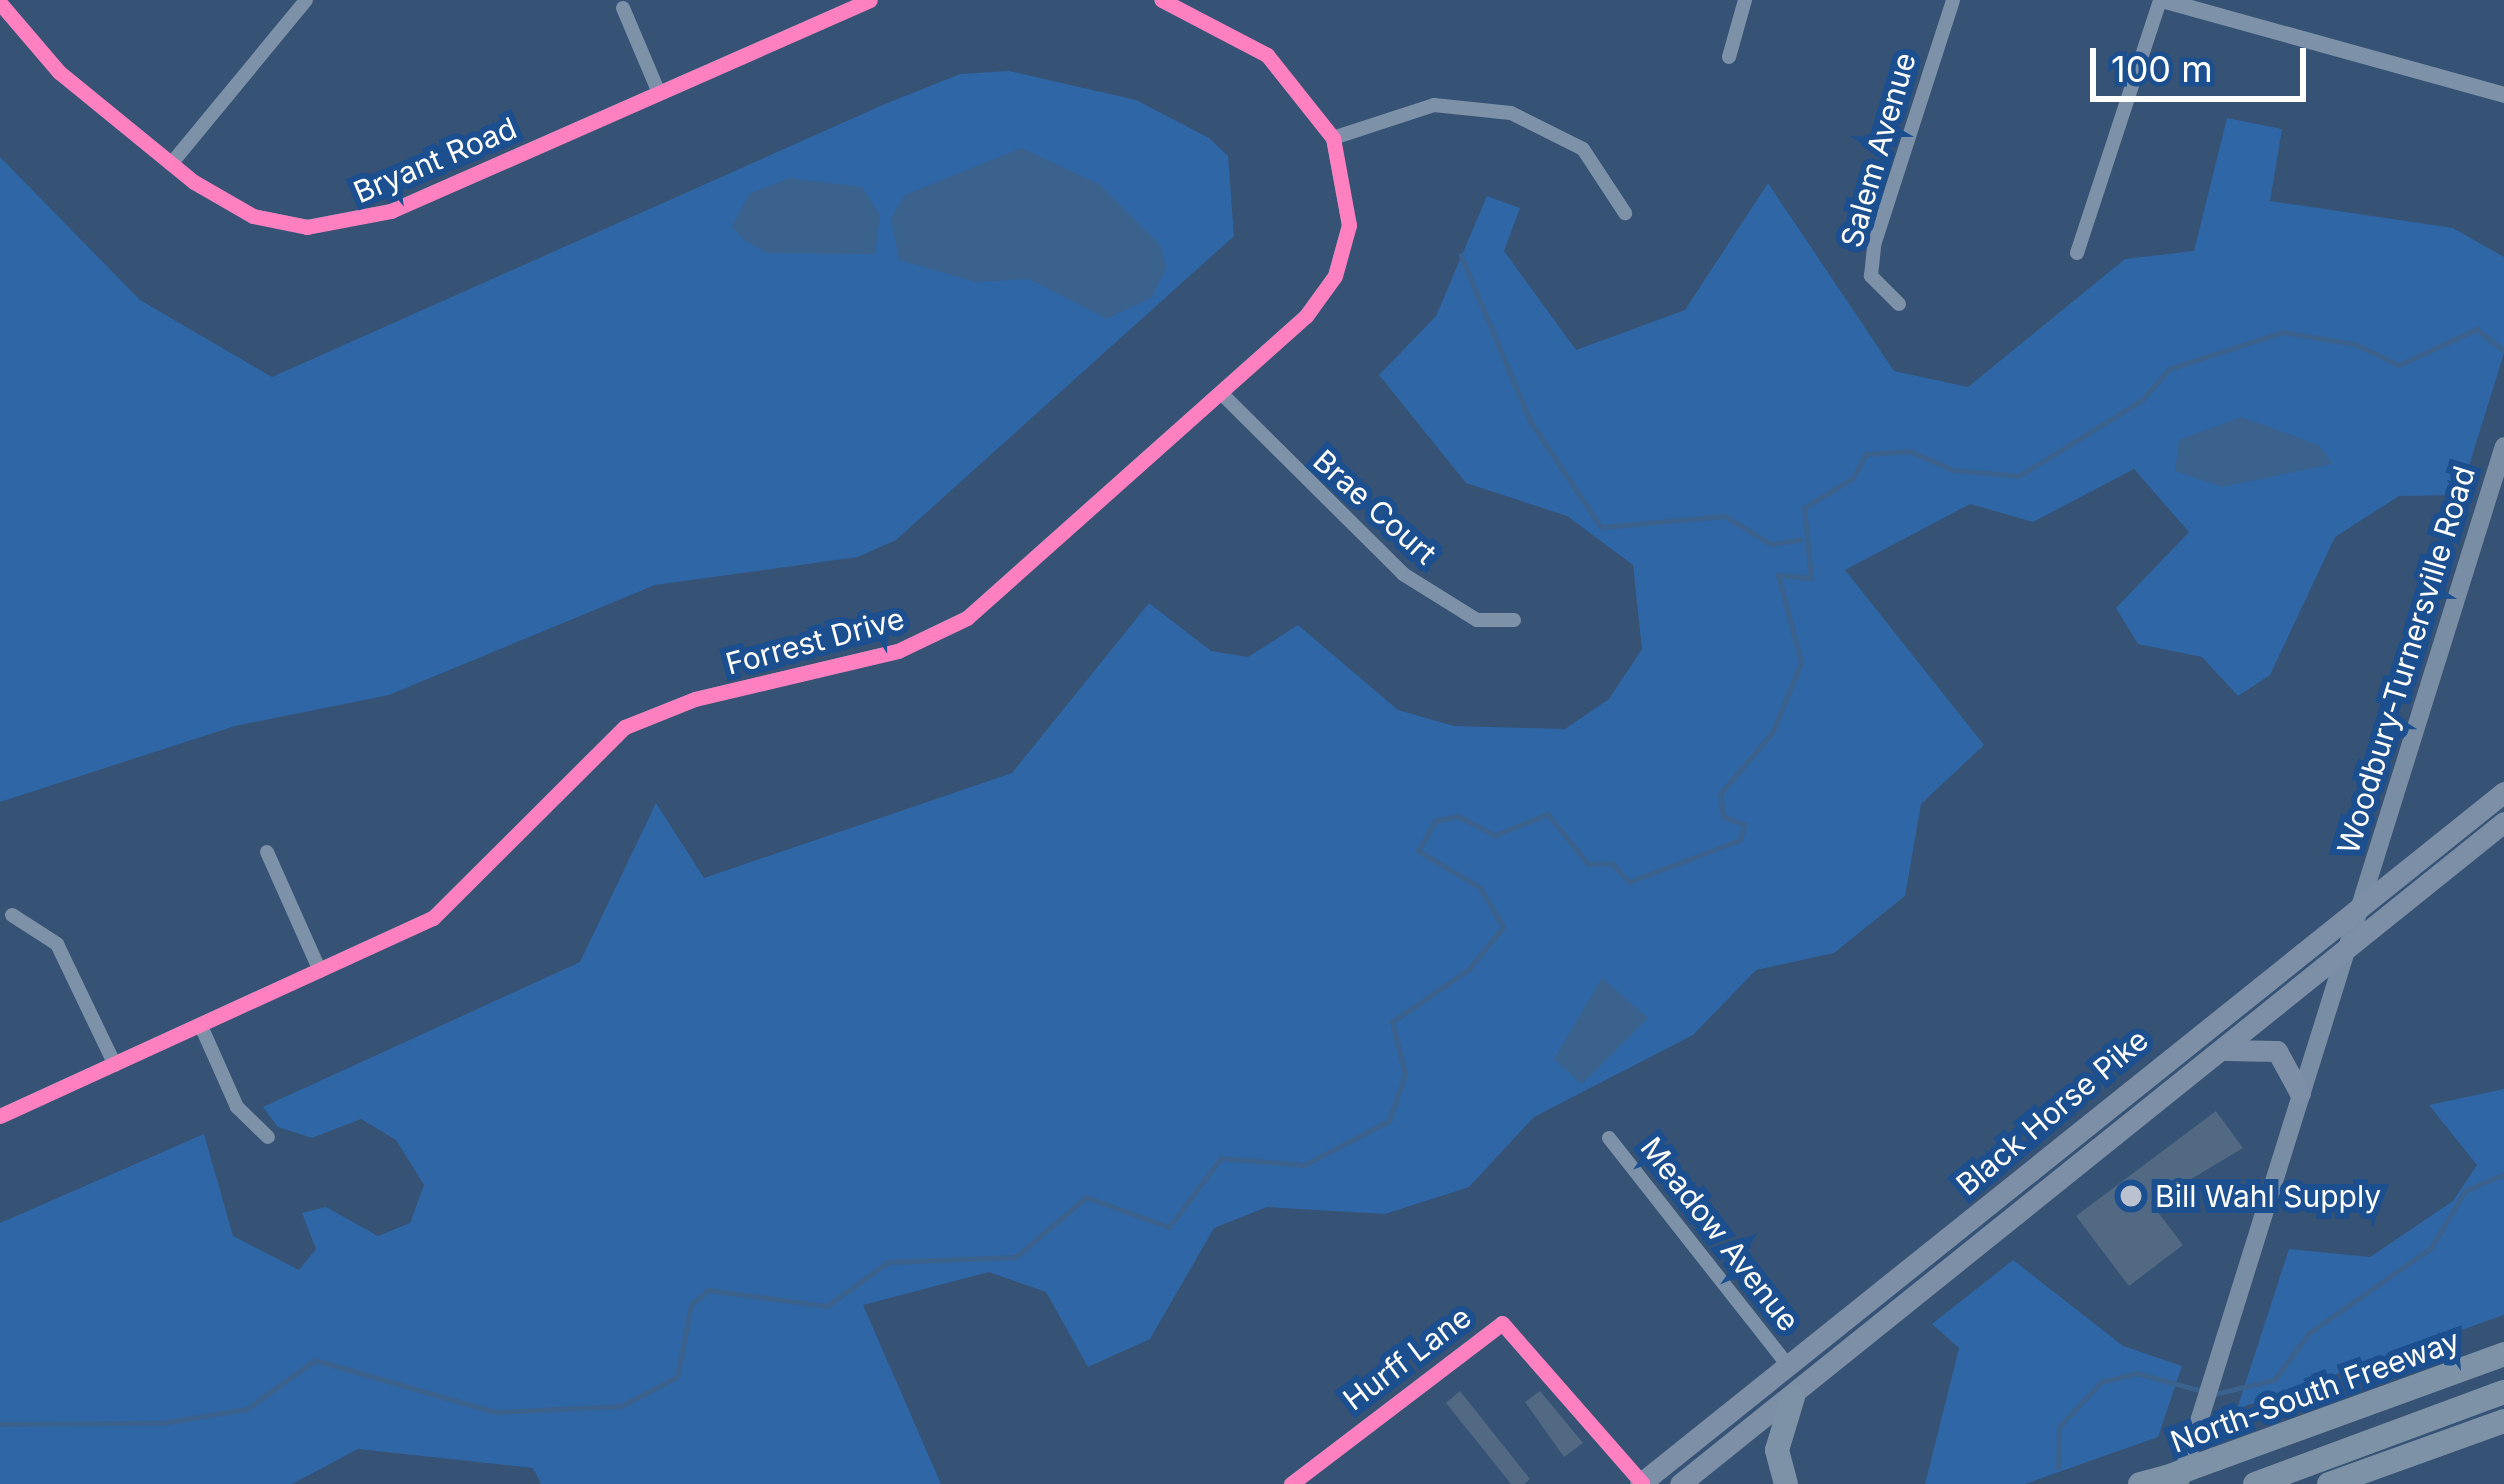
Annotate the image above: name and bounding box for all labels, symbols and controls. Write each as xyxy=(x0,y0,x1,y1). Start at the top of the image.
scale bar xyxy=(2096,24,2312,98)
text: 100 m xyxy=(2111,47,2213,91)
street label: Salem Avenue xyxy=(1833,48,1923,252)
street label: Bryant Road xyxy=(348,110,522,210)
street label: Brae Court xyxy=(1306,442,1444,572)
street label: Woodbury-Turnersville Road xyxy=(2330,462,2482,858)
street label: Forrest Drive xyxy=(722,600,908,682)
street label: Black Horse Pike xyxy=(1949,1021,2155,1203)
street label: Meadow Avenue xyxy=(1633,1130,1807,1338)
place label: Bill Wahl Supply xyxy=(2155,1178,2381,1214)
marker: Bill Wahl Supply xyxy=(2118,1183,2144,1209)
street label: Hurff Lane xyxy=(1336,1298,1478,1418)
street label: North-South Freeway xyxy=(2166,1322,2464,1460)

